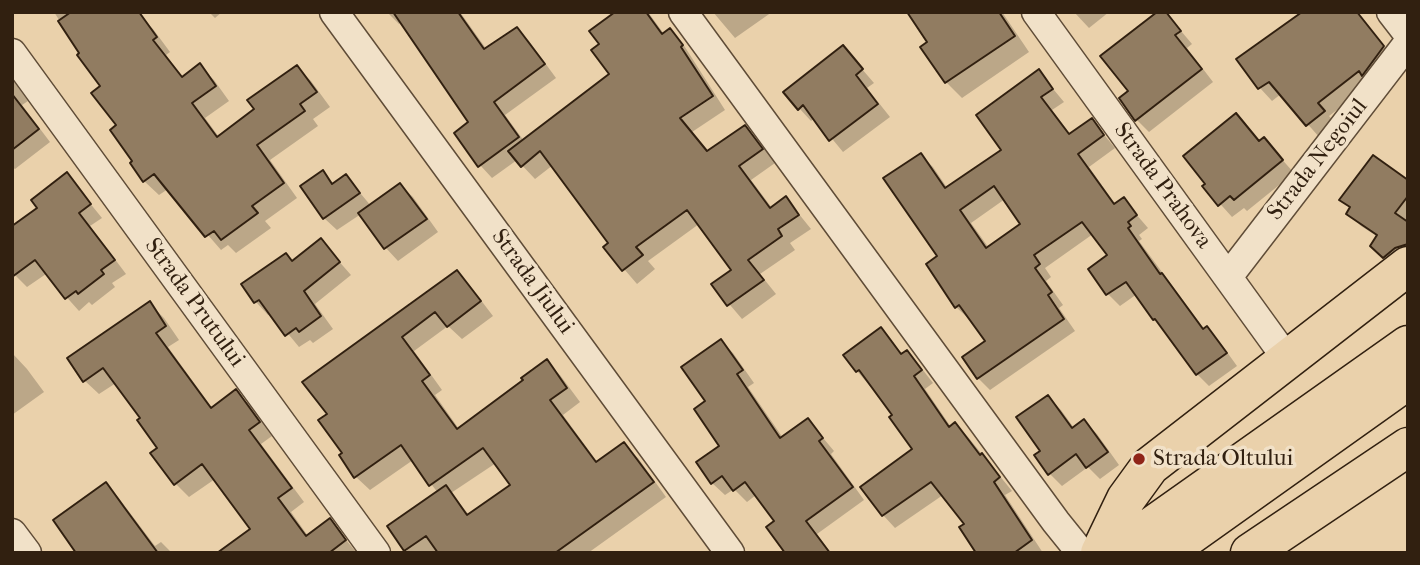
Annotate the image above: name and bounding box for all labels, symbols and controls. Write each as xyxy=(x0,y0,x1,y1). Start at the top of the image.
street label: Strada Negoiul xyxy=(1262,94,1374,226)
street label: Strada Prahova xyxy=(1107,118,1217,254)
street label: Strada Jiului xyxy=(485,224,579,340)
street label: Strada Prutului xyxy=(138,233,250,373)
place label: Strada Oltului xyxy=(1153,445,1293,473)
marker: Strada Oltului xyxy=(1131,451,1147,467)

